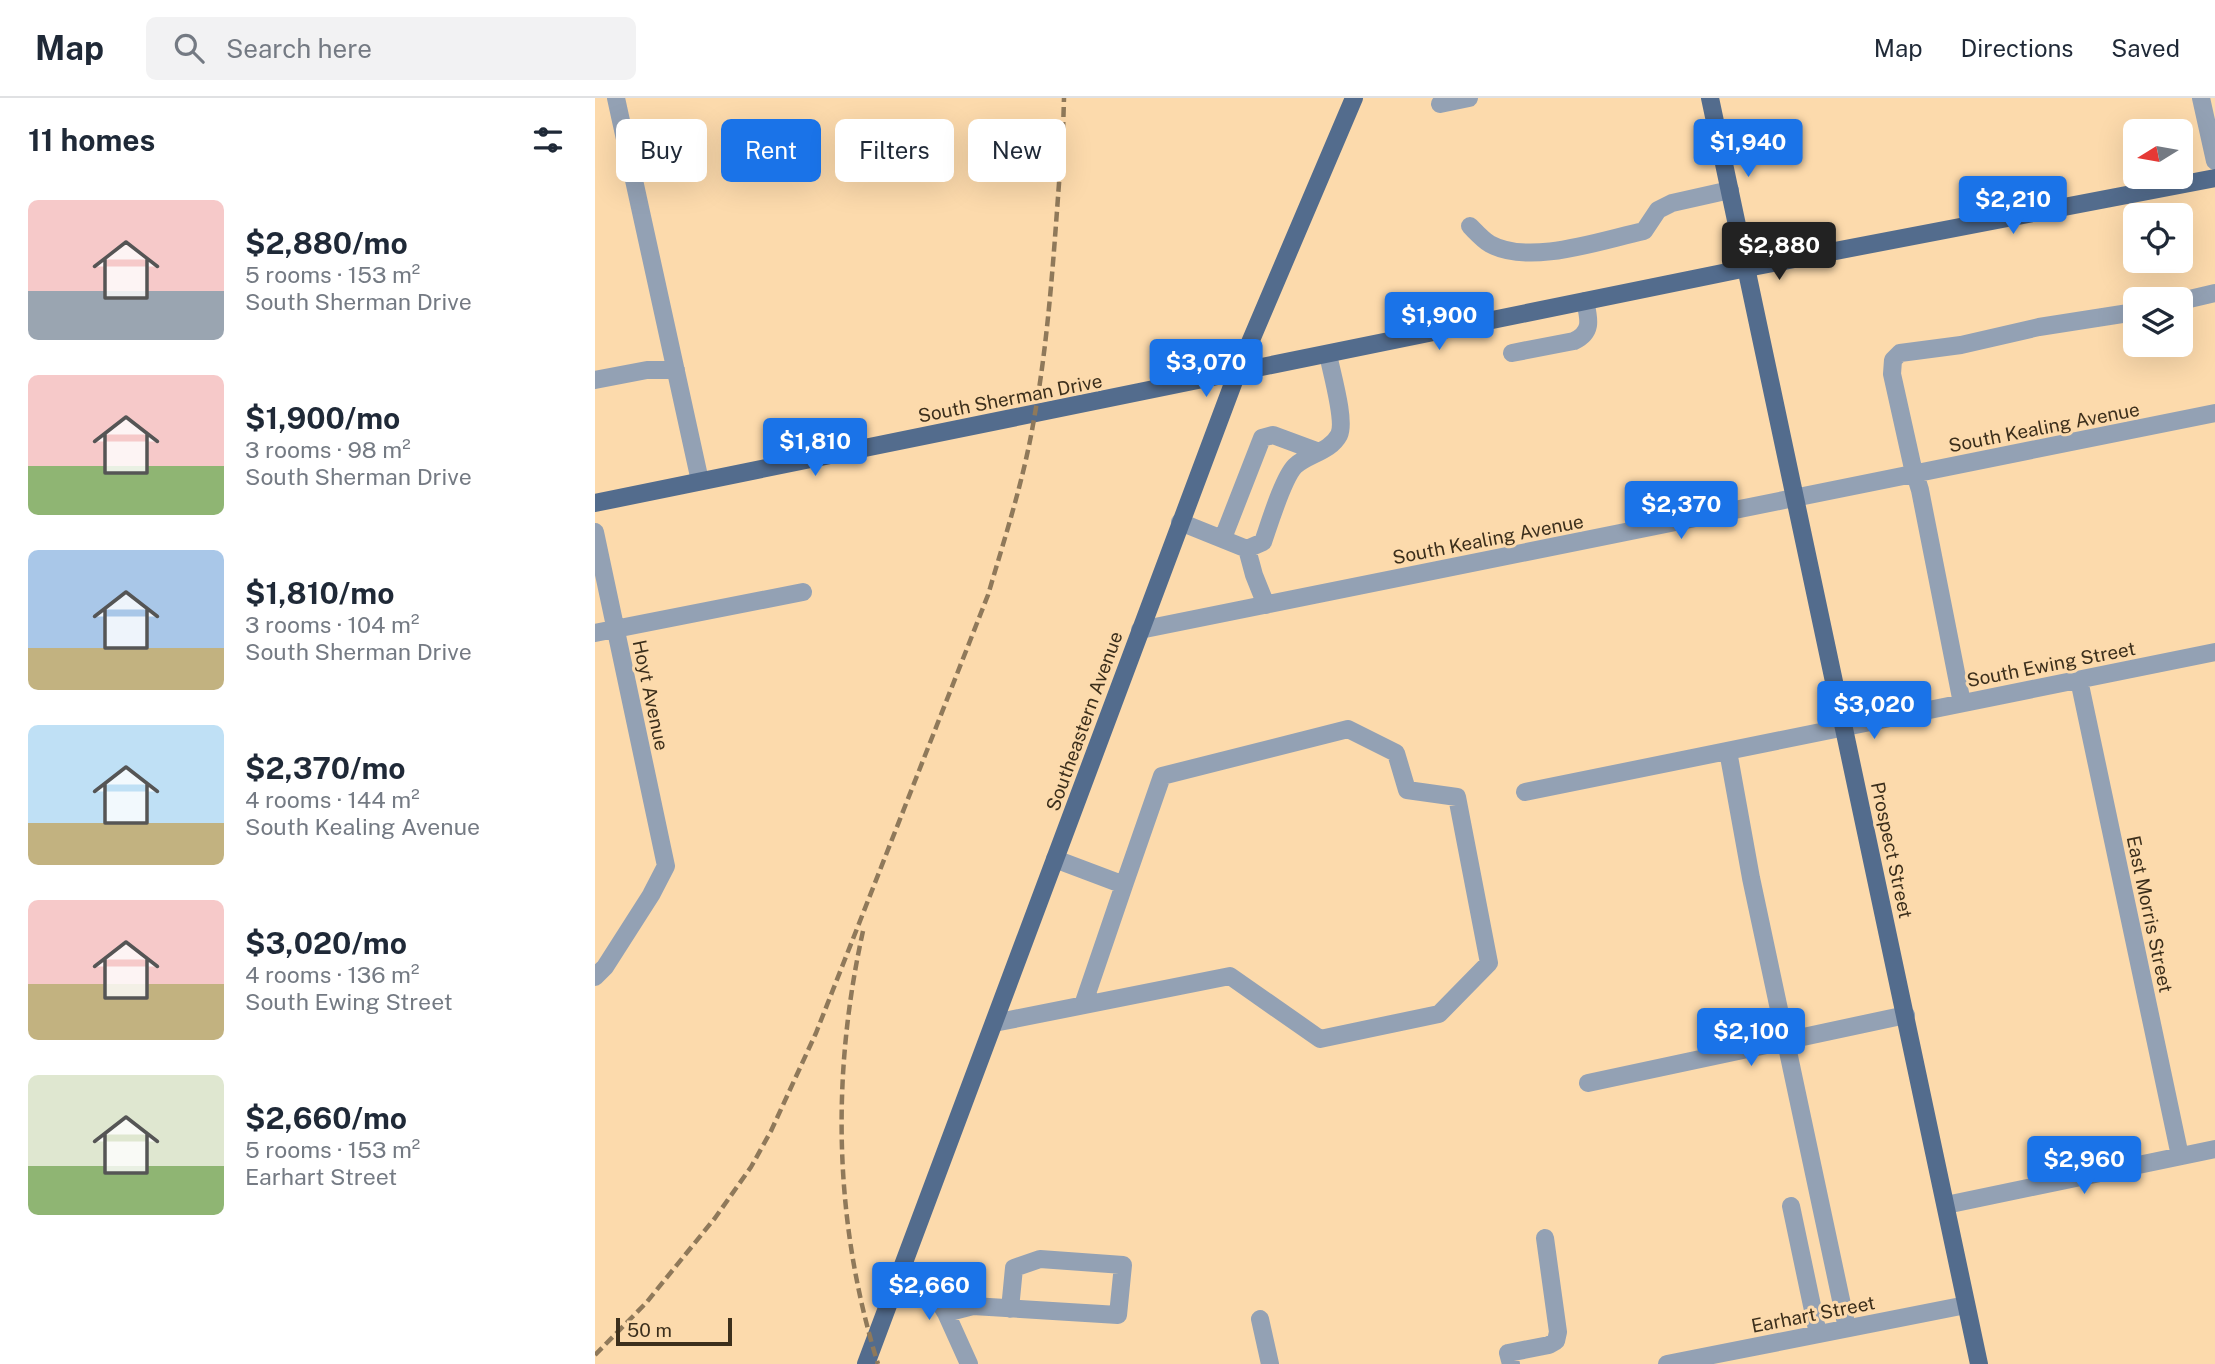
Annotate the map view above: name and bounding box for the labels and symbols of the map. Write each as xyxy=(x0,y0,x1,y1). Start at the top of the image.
north arrow xyxy=(2123,119,2193,189)
pin: $1,940 xyxy=(1691,120,1805,179)
pin: $2,210 xyxy=(1956,176,2070,236)
pin: $2,880 xyxy=(1722,222,1836,282)
pin: $1,900 xyxy=(1382,292,1496,352)
pin: $3,070 xyxy=(1149,340,1263,399)
street label: South Sherman Drive xyxy=(916,369,1104,427)
street label: South Kealing Avenue xyxy=(1947,398,2141,456)
pin: $1,810 xyxy=(758,418,872,478)
pin: $2,370 xyxy=(1624,482,1738,541)
street label: South Kealing Avenue xyxy=(1391,510,1585,568)
street label: Southeastern Avenue xyxy=(1041,628,1127,814)
street label: South Ewing Street xyxy=(1965,637,2137,691)
street label: Hoyt Avenue xyxy=(629,638,673,752)
pin: $3,020 xyxy=(1817,682,1931,741)
street label: Prospect Street xyxy=(1867,780,1917,920)
street label: East Morris Street xyxy=(2123,833,2177,995)
pin: $2,100 xyxy=(1694,1009,1808,1068)
pin: $2,960 xyxy=(2027,1136,2141,1196)
pin: $2,660 xyxy=(872,1262,986,1322)
street label: Earhart Street xyxy=(1749,1291,1877,1337)
scale bar xyxy=(616,1315,731,1347)

